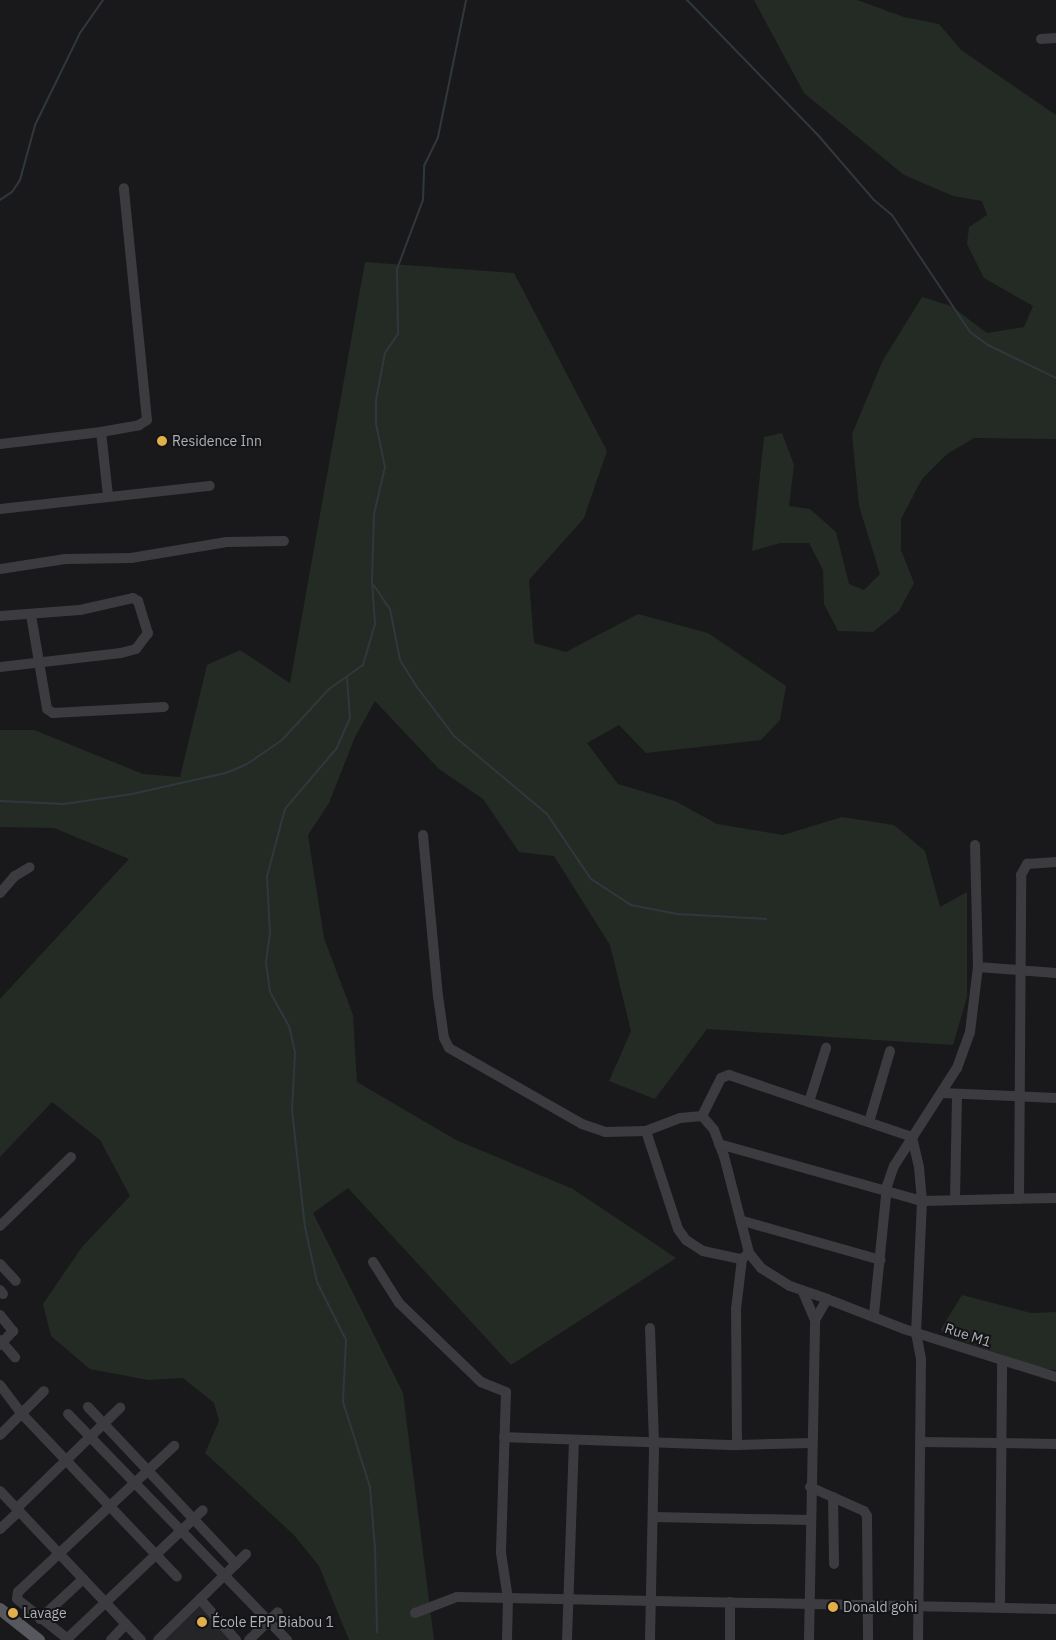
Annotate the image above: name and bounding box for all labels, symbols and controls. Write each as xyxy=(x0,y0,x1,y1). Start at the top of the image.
place label: Residence Inn xyxy=(172,433,262,449)
marker: Residence Inn xyxy=(156,435,168,447)
street label: Rue M1 xyxy=(943,1320,993,1350)
place label: Donald gohi xyxy=(843,1599,917,1615)
marker: Donald gohi xyxy=(827,1601,839,1613)
place label: Lavage xyxy=(23,1605,67,1621)
marker: Lavage xyxy=(7,1607,19,1619)
place label: École EPP Biabou 1 xyxy=(212,1614,334,1630)
marker: École EPP Biabou 1 xyxy=(196,1616,208,1628)

